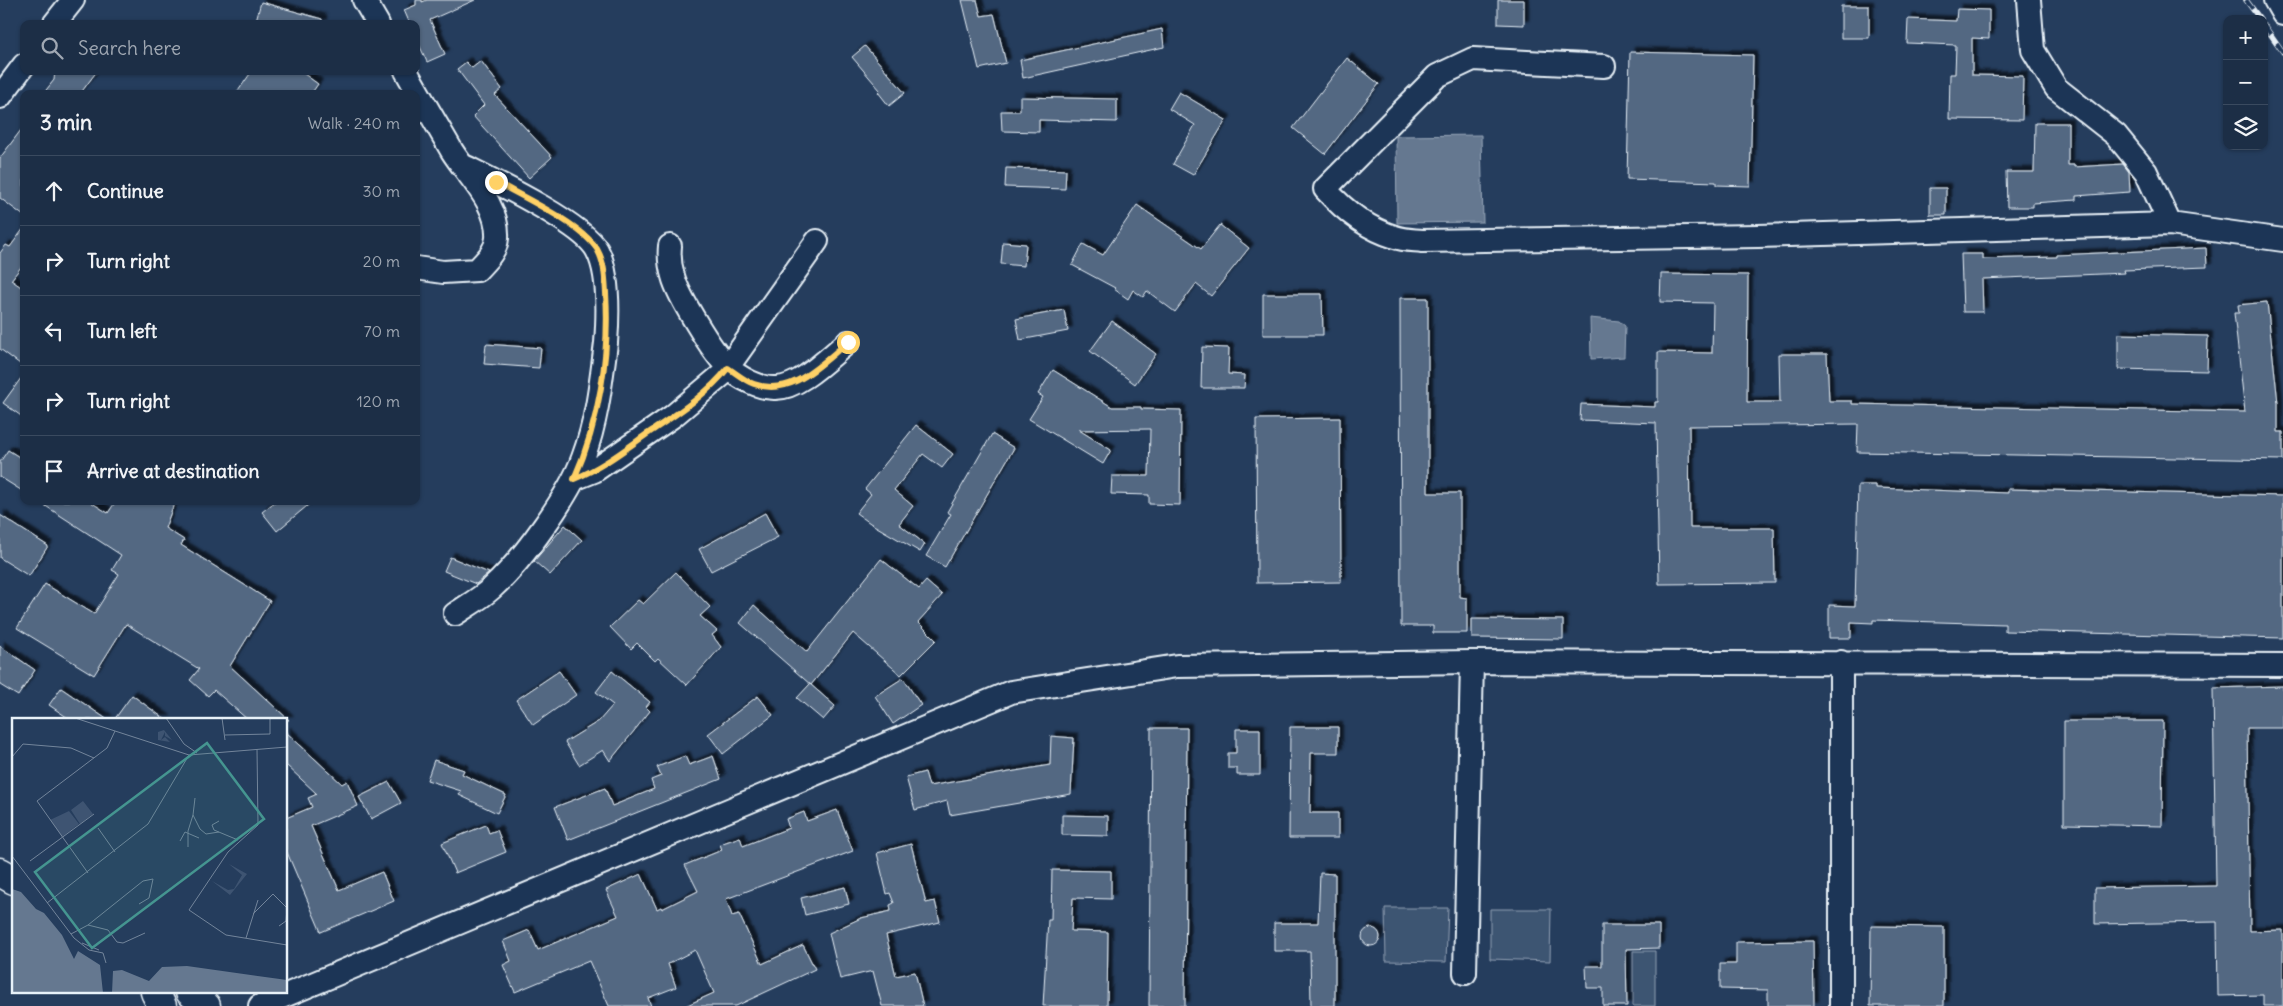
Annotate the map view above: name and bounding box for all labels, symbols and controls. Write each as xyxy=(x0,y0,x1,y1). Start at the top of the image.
map controls xyxy=(2223,15,2268,150)
button: + xyxy=(2223,15,2268,60)
search box xyxy=(20,20,420,75)
icon: search xyxy=(38,34,66,62)
text: Search here xyxy=(78,36,181,60)
button: − xyxy=(2223,60,2268,105)
button: layers xyxy=(2223,105,2268,150)
text: 3 min xyxy=(40,109,92,136)
text: Walk · 240 m xyxy=(308,113,400,133)
route end xyxy=(485,171,508,194)
icon: ahead xyxy=(40,177,68,205)
text: Continue xyxy=(87,179,164,203)
text: 30 m xyxy=(363,181,400,201)
icon: right xyxy=(40,247,68,275)
text: Turn right xyxy=(87,249,170,273)
text: 20 m xyxy=(363,251,400,271)
icon: left xyxy=(40,317,68,345)
text: Turn left xyxy=(87,319,157,343)
text: 70 m xyxy=(364,321,400,341)
route start xyxy=(837,331,860,354)
icon: right xyxy=(40,387,68,415)
text: Turn right xyxy=(87,389,170,413)
text: 120 m xyxy=(357,391,400,411)
icon: arrive xyxy=(40,457,68,485)
text: Arrive at destination xyxy=(87,459,260,483)
inset map xyxy=(12,718,288,994)

